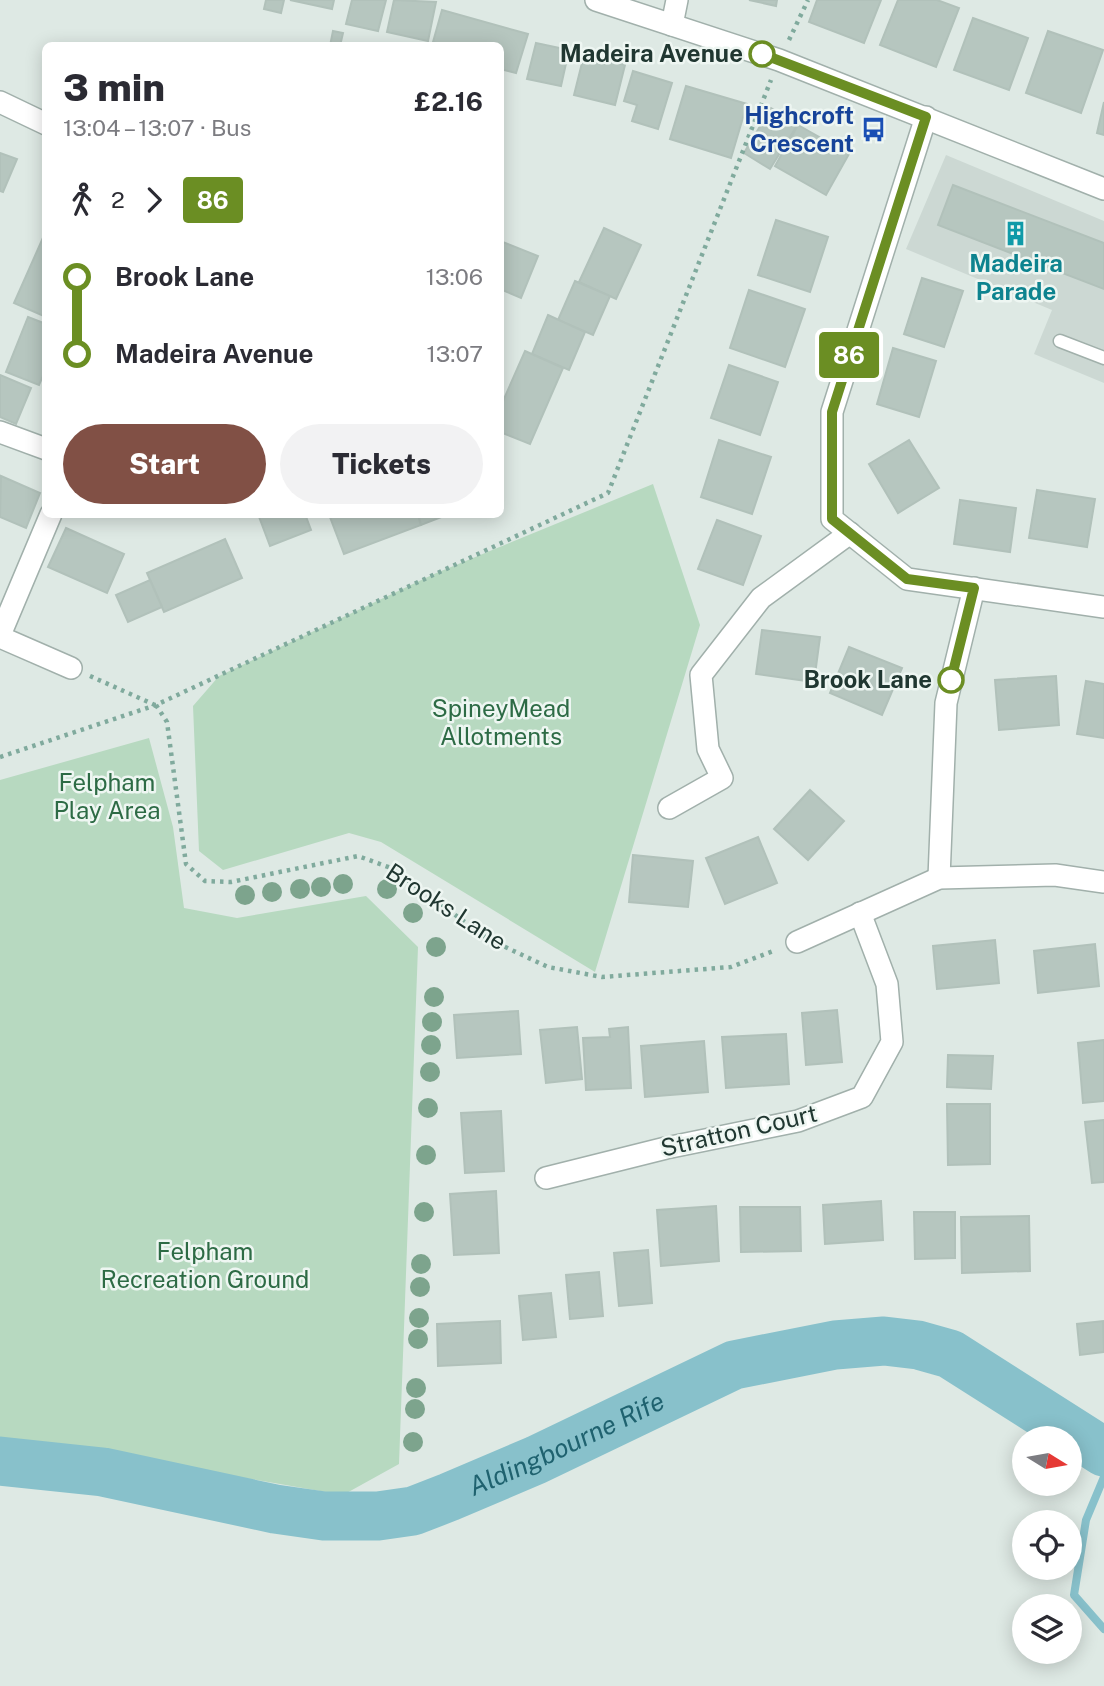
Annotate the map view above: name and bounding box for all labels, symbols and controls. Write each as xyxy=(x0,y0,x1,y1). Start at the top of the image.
place label: Madeira Avenue xyxy=(560,39,743,67)
marker: Madeira Avenue xyxy=(749,41,775,67)
text: 3 min xyxy=(63,65,165,110)
text: £2.16 xyxy=(414,86,483,117)
place label: Highcroft Crescent xyxy=(744,101,854,157)
text: 13:04 – 13:07 · Bus xyxy=(63,114,251,141)
bus stop icon: Highcroft Crescent xyxy=(860,116,888,144)
icon: walk xyxy=(63,181,101,219)
icon: forward xyxy=(135,181,173,219)
text: 2 xyxy=(111,186,125,213)
text: 86 xyxy=(197,186,229,214)
building icon: Madeira Parade xyxy=(1002,219,1030,247)
place label: Madeira Parade xyxy=(969,249,1063,305)
text: Brook Lane xyxy=(115,261,254,292)
text: 13:06 xyxy=(426,263,483,290)
line badge: 86 xyxy=(818,332,880,378)
text: Madeira Avenue xyxy=(115,338,313,369)
text: 13:07 xyxy=(426,340,483,367)
text: 86 xyxy=(833,341,865,369)
button: Start xyxy=(63,424,266,504)
button: Tickets xyxy=(280,424,483,504)
place label: Brook Lane xyxy=(803,665,932,693)
marker: Brook Lane xyxy=(938,667,964,693)
park label: SpineyMead Allotments xyxy=(432,694,570,750)
park label: Felpham Play Area xyxy=(54,768,160,824)
street label: Brooks Lane xyxy=(381,857,512,955)
street label: Stratton Court xyxy=(658,1098,820,1162)
park label: Felpham Recreation Ground xyxy=(101,1237,309,1293)
water label: Aldingbourne Rife xyxy=(464,1385,669,1502)
north arrow xyxy=(1012,1426,1082,1496)
map controls xyxy=(1012,1426,1082,1664)
button: locate xyxy=(1012,1510,1082,1580)
button: layers xyxy=(1012,1594,1082,1664)

